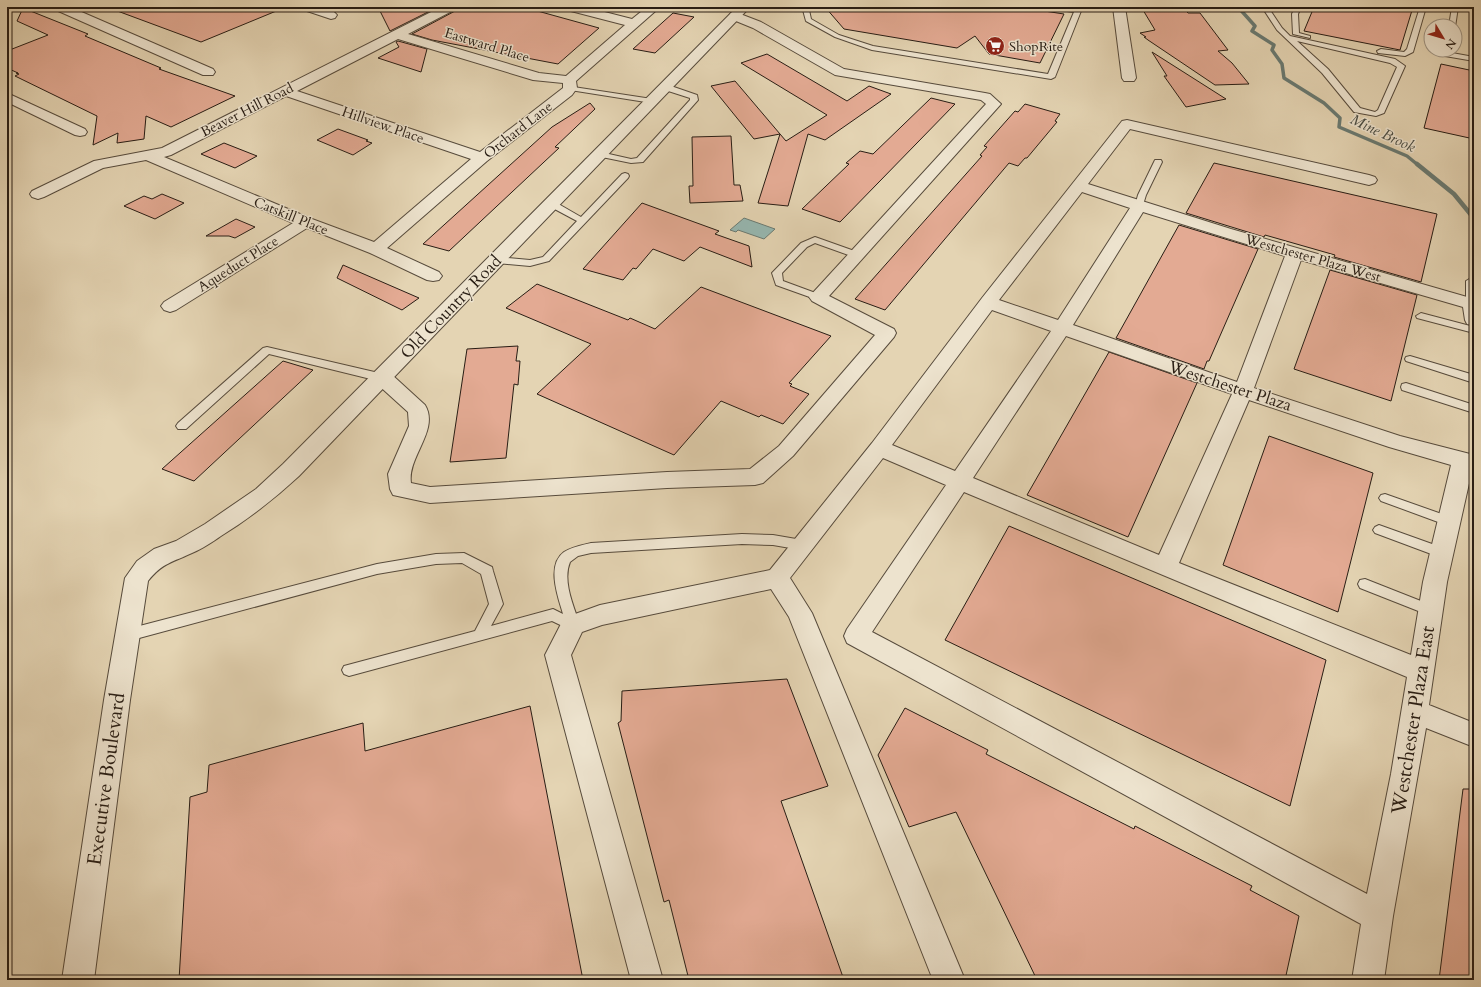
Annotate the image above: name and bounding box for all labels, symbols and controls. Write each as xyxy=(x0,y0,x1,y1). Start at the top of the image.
north arrow xyxy=(1423,18,1463,58)
street label: Eastward Place xyxy=(442,23,532,67)
supermarket icon: ShopRite xyxy=(984,35,1006,57)
text: N xyxy=(1441,35,1459,53)
place label: ShopRite xyxy=(1009,37,1063,56)
street label: Beaver Hill Road xyxy=(197,78,297,142)
street label: Orchard Lane xyxy=(480,97,556,163)
street label: Hillview Place xyxy=(339,102,427,148)
water label: Mine Brook xyxy=(1347,109,1419,157)
street label: Catskill Place xyxy=(251,192,331,240)
street label: Westchester Plaza West xyxy=(1242,229,1384,287)
street label: Aqueduct Place xyxy=(194,232,282,296)
street label: Old Country Road xyxy=(395,250,507,364)
street label: Westchester Plaza xyxy=(1164,355,1295,417)
street label: Westchester Plaza East xyxy=(1385,623,1441,817)
street label: Executive Boulevard xyxy=(81,691,132,867)

